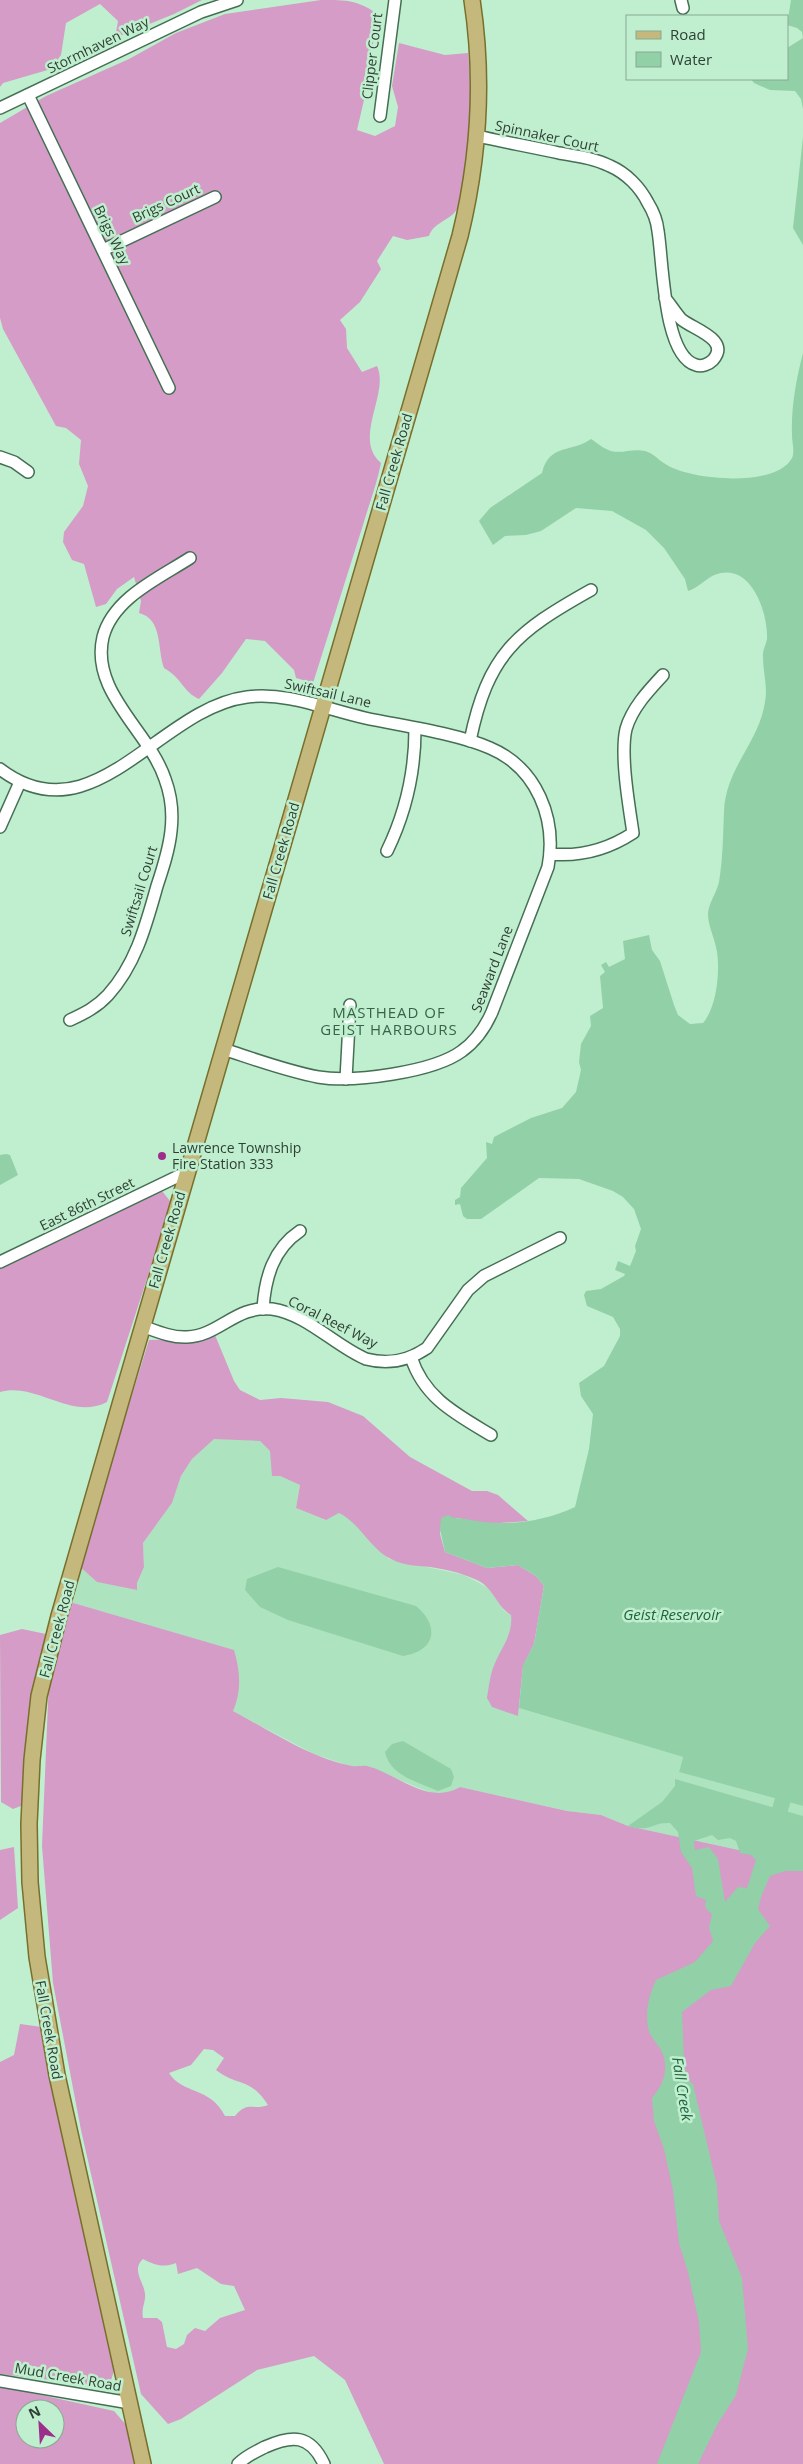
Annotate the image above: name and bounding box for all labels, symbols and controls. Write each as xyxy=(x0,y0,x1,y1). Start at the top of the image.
street label: Stormhaven Way xyxy=(44,11,153,77)
street label: Clipper Court xyxy=(357,12,386,100)
legend xyxy=(626,15,788,80)
text: Road xyxy=(670,24,706,44)
text: Water xyxy=(670,49,712,69)
street label: Spinnaker Court xyxy=(493,115,601,156)
street label: Brigs Court xyxy=(129,179,203,227)
street label: Brigs Way xyxy=(90,202,135,269)
street label: Fall Creek Road xyxy=(371,411,416,513)
street label: Swiftsail Lane xyxy=(283,673,373,712)
street label: Fall Creek Road xyxy=(258,800,303,902)
street label: Swiftsail Court xyxy=(116,843,161,938)
street label: Seaward Lane xyxy=(466,923,517,1015)
district label: MASTHEAD OF GEIST HARBOURS xyxy=(320,1002,458,1039)
place label: Lawrence Township Fire Station 333 xyxy=(172,1138,301,1173)
marker: Lawrence Township Fire Station 333 xyxy=(156,1150,168,1162)
street label: East 86th Street xyxy=(36,1172,137,1235)
street label: Fall Creek Road xyxy=(144,1189,189,1291)
street label: Coral Reef Way xyxy=(285,1291,382,1353)
street label: Fall Creek Road xyxy=(34,1578,79,1680)
water label: Geist Reservoir xyxy=(623,1604,722,1624)
street label: Fall Creek Road xyxy=(31,1979,68,2081)
water label: Fall Creek xyxy=(668,2056,698,2123)
street label: Mud Creek Road xyxy=(13,2358,123,2395)
north arrow xyxy=(15,2399,65,2449)
text: N xyxy=(25,2401,43,2423)

